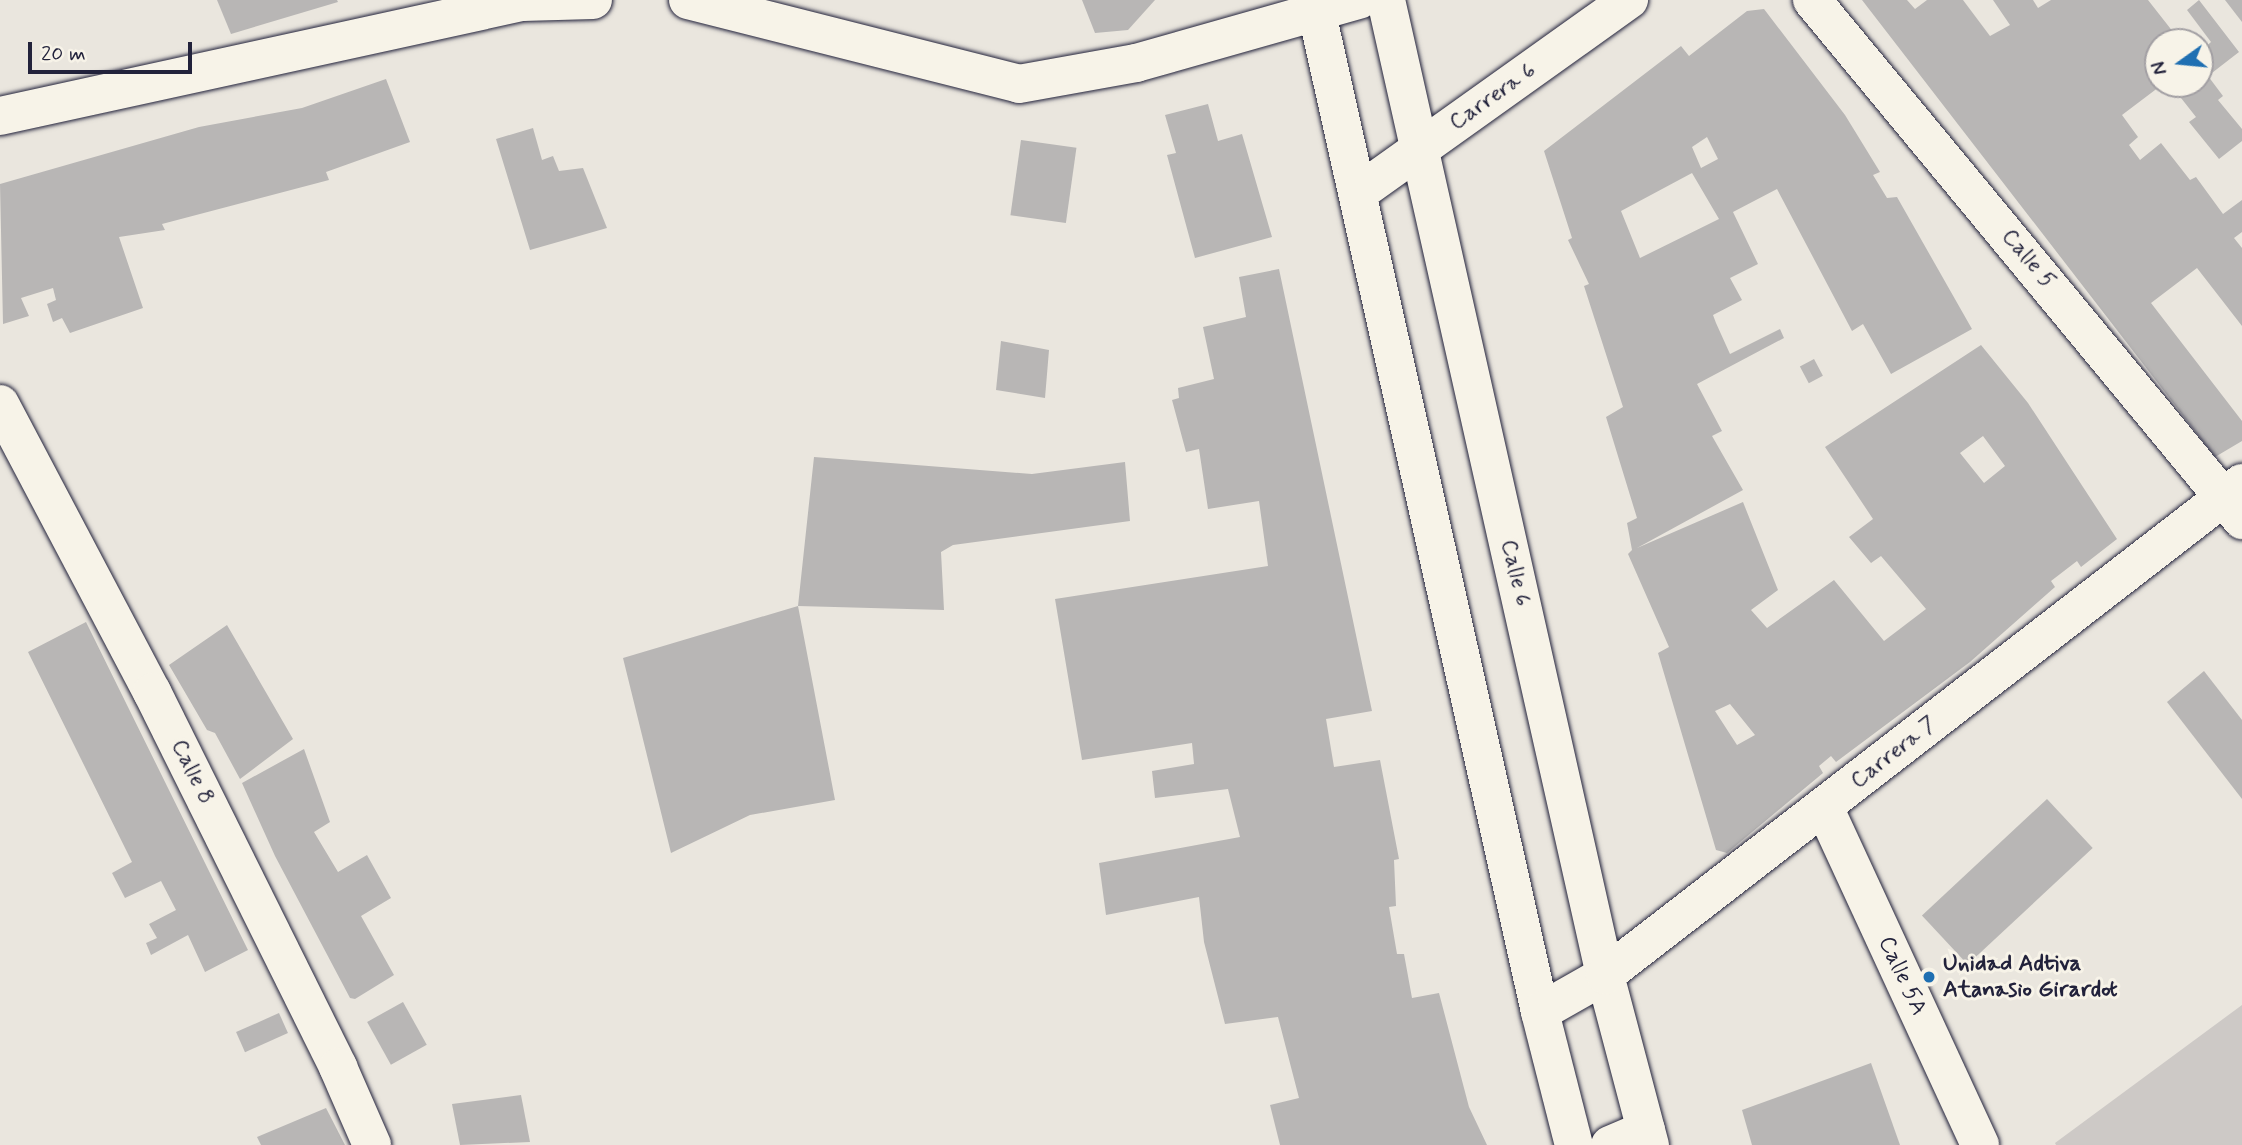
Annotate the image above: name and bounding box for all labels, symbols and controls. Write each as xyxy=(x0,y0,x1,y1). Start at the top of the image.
scale bar xyxy=(32,28,196,72)
north arrow xyxy=(2144,28,2214,98)
text: 20 m xyxy=(41,40,86,68)
street label: Carrera 6 xyxy=(1444,57,1542,137)
text: N xyxy=(2146,59,2174,77)
street label: Calle 5 xyxy=(1995,224,2061,294)
street label: Calle 6 xyxy=(1494,537,1536,609)
street label: Carrera 7 xyxy=(1845,711,1943,795)
street label: Calle 8 xyxy=(165,735,219,809)
street label: Calle 5A xyxy=(1872,932,1932,1020)
place label: Unidad Adtiva Atanasio Girardot xyxy=(1943,950,2115,1004)
marker: Unidad Adtiva Atanasio Girardot xyxy=(1921,969,1937,985)

